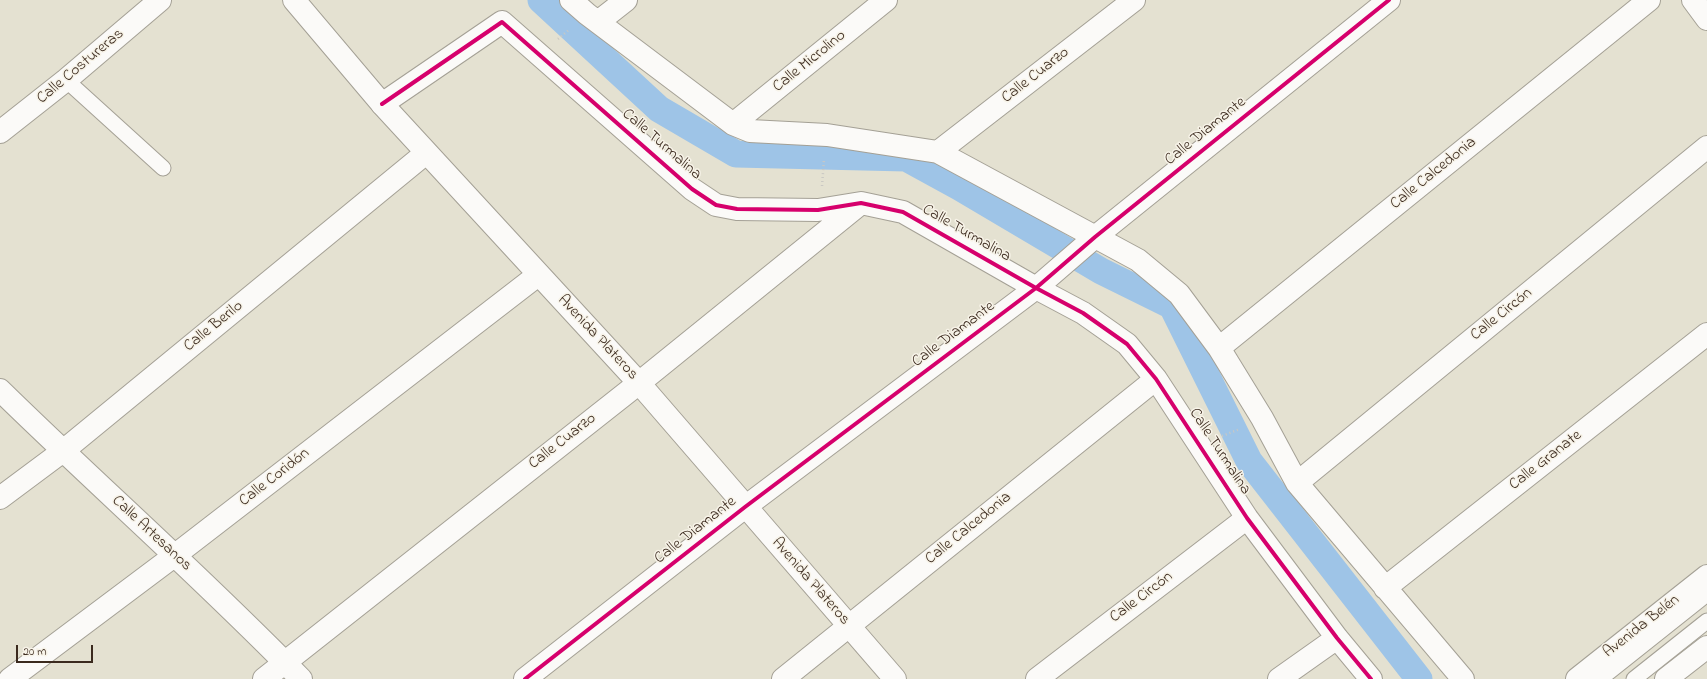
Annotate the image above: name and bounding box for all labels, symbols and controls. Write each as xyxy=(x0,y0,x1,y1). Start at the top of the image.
street label: Calle Costureras xyxy=(34,25,128,109)
street label: Calle Microlino xyxy=(770,27,850,97)
street label: Calle Cuarzo xyxy=(998,44,1074,108)
street label: Calle Diamante xyxy=(1162,93,1250,171)
street label: Calle Turmalina xyxy=(617,105,705,185)
street label: Calle Calcedonia xyxy=(1387,133,1481,215)
street label: Calle Turmalina xyxy=(918,201,1014,267)
street label: Calle Circón xyxy=(1467,284,1537,346)
street label: Avenida Plateros xyxy=(553,291,641,385)
street label: Calle Berilo xyxy=(180,297,248,357)
street label: Calle Diamante xyxy=(909,298,999,372)
street label: Calle Turmalina xyxy=(1184,405,1254,499)
street label: Calle Cuarzo xyxy=(525,410,601,474)
street label: Calle Granate xyxy=(1506,427,1586,495)
street label: Calle Coridón xyxy=(236,445,314,511)
street label: Calle Calcedonia xyxy=(922,488,1016,570)
street label: Calle Artesanos xyxy=(107,492,195,576)
street label: Calle Diamante xyxy=(651,493,741,569)
street label: Avenida Plateros xyxy=(767,534,853,630)
street label: Calle Circón xyxy=(1107,568,1177,628)
street label: Avenida Belén xyxy=(1600,591,1684,663)
scale bar xyxy=(18,637,95,663)
text: 20 m xyxy=(23,643,46,661)

